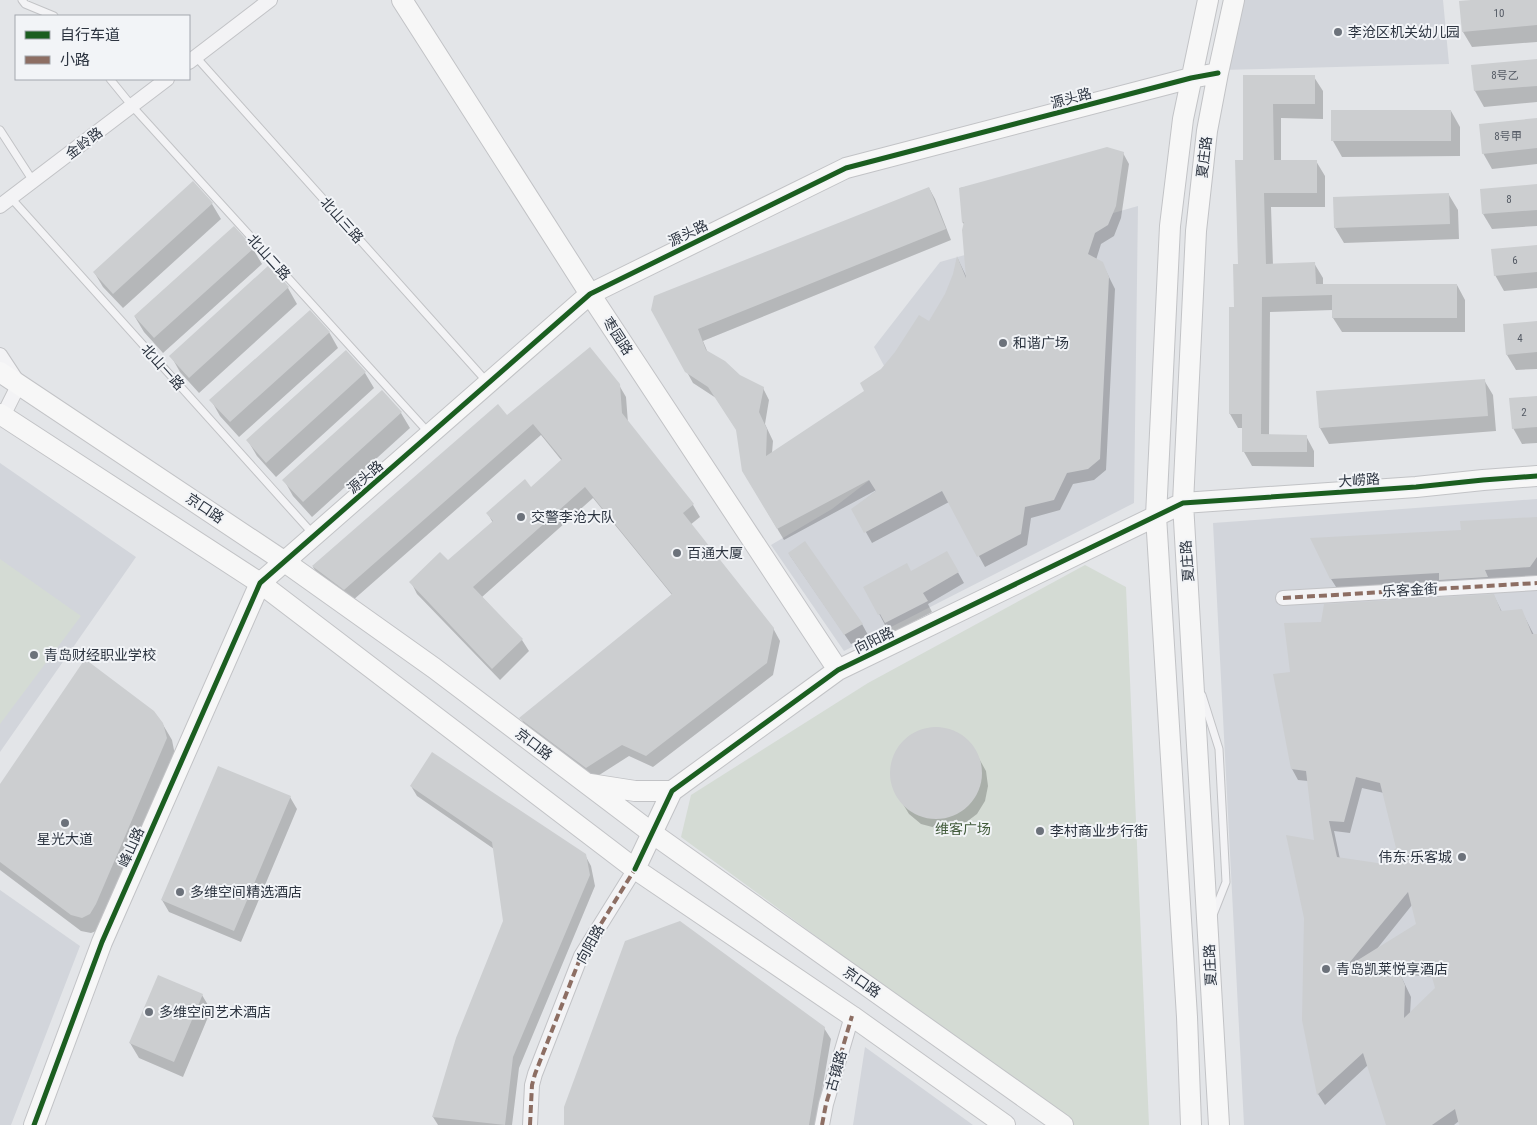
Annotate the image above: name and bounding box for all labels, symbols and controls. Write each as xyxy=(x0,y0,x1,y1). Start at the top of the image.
house number: 10 xyxy=(1494,7,1504,20)
legend xyxy=(15,15,190,80)
place label: 李沧区机关幼儿园 xyxy=(1348,24,1460,40)
text: 自行车道 xyxy=(60,26,120,44)
marker: 李沧区机关幼儿园 xyxy=(1332,26,1344,38)
text: 小路 xyxy=(60,51,90,69)
house number: 8号乙 xyxy=(1491,69,1519,82)
street label: 源头路 xyxy=(1049,85,1093,111)
street label: 金岭路 xyxy=(62,124,106,162)
house number: 8号甲 xyxy=(1494,130,1522,143)
street label: 夏庄路 xyxy=(1194,135,1214,179)
house number: 8 xyxy=(1506,193,1512,206)
street label: 北山三路 xyxy=(317,194,367,246)
street label: 源头路 xyxy=(666,217,710,249)
street label: 北山二路 xyxy=(244,231,294,283)
house number: 6 xyxy=(1512,254,1518,267)
street label: 枣园路 xyxy=(600,314,636,358)
house number: 4 xyxy=(1517,332,1523,345)
place label: 和谐广场 xyxy=(1013,335,1069,351)
marker: 和谐广场 xyxy=(997,337,1009,349)
street label: 北山一路 xyxy=(138,341,188,393)
house number: 2 xyxy=(1521,406,1527,419)
street label: 源头路 xyxy=(344,457,386,497)
street label: 大崂路 xyxy=(1337,471,1381,489)
street label: 京口路 xyxy=(183,490,227,526)
place label: 交警李沧大队 xyxy=(531,509,615,525)
marker: 交警李沧大队 xyxy=(515,511,527,523)
street label: 夏庄路 xyxy=(1178,539,1196,583)
place label: 百通大厦 xyxy=(687,545,743,561)
marker: 百通大厦 xyxy=(671,547,683,559)
street label: 乐客金街 xyxy=(1382,581,1438,599)
street label: 向阳路 xyxy=(852,624,896,656)
place label: 青岛财经职业学校 xyxy=(44,647,156,663)
marker: 青岛财经职业学校 xyxy=(28,649,40,661)
street label: 京口路 xyxy=(512,725,556,763)
marker: 星光大道 xyxy=(59,817,71,829)
park label: 维客广场 xyxy=(935,821,991,837)
place label: 李村商业步行街 xyxy=(1050,823,1148,839)
street label: 峰山路 xyxy=(115,825,147,869)
marker: 李村商业步行街 xyxy=(1034,825,1046,837)
place label: 星光大道 xyxy=(37,831,93,847)
place label: 伟东·乐客城 xyxy=(1379,849,1452,865)
marker: 伟东·乐客城 xyxy=(1456,851,1468,863)
place label: 多维空间精选酒店 xyxy=(190,884,302,900)
marker: 多维空间精选酒店 xyxy=(174,886,186,898)
street label: 向阳路 xyxy=(573,922,607,966)
street label: 夏庄路 xyxy=(1201,944,1219,986)
place label: 青岛凯莱悦享酒店 xyxy=(1336,961,1448,977)
street label: 京口路 xyxy=(840,963,884,1001)
marker: 青岛凯莱悦享酒店 xyxy=(1320,963,1332,975)
place label: 多维空间艺术酒店 xyxy=(159,1004,271,1020)
marker: 多维空间艺术酒店 xyxy=(143,1006,155,1018)
street label: 古镇路 xyxy=(823,1049,849,1093)

